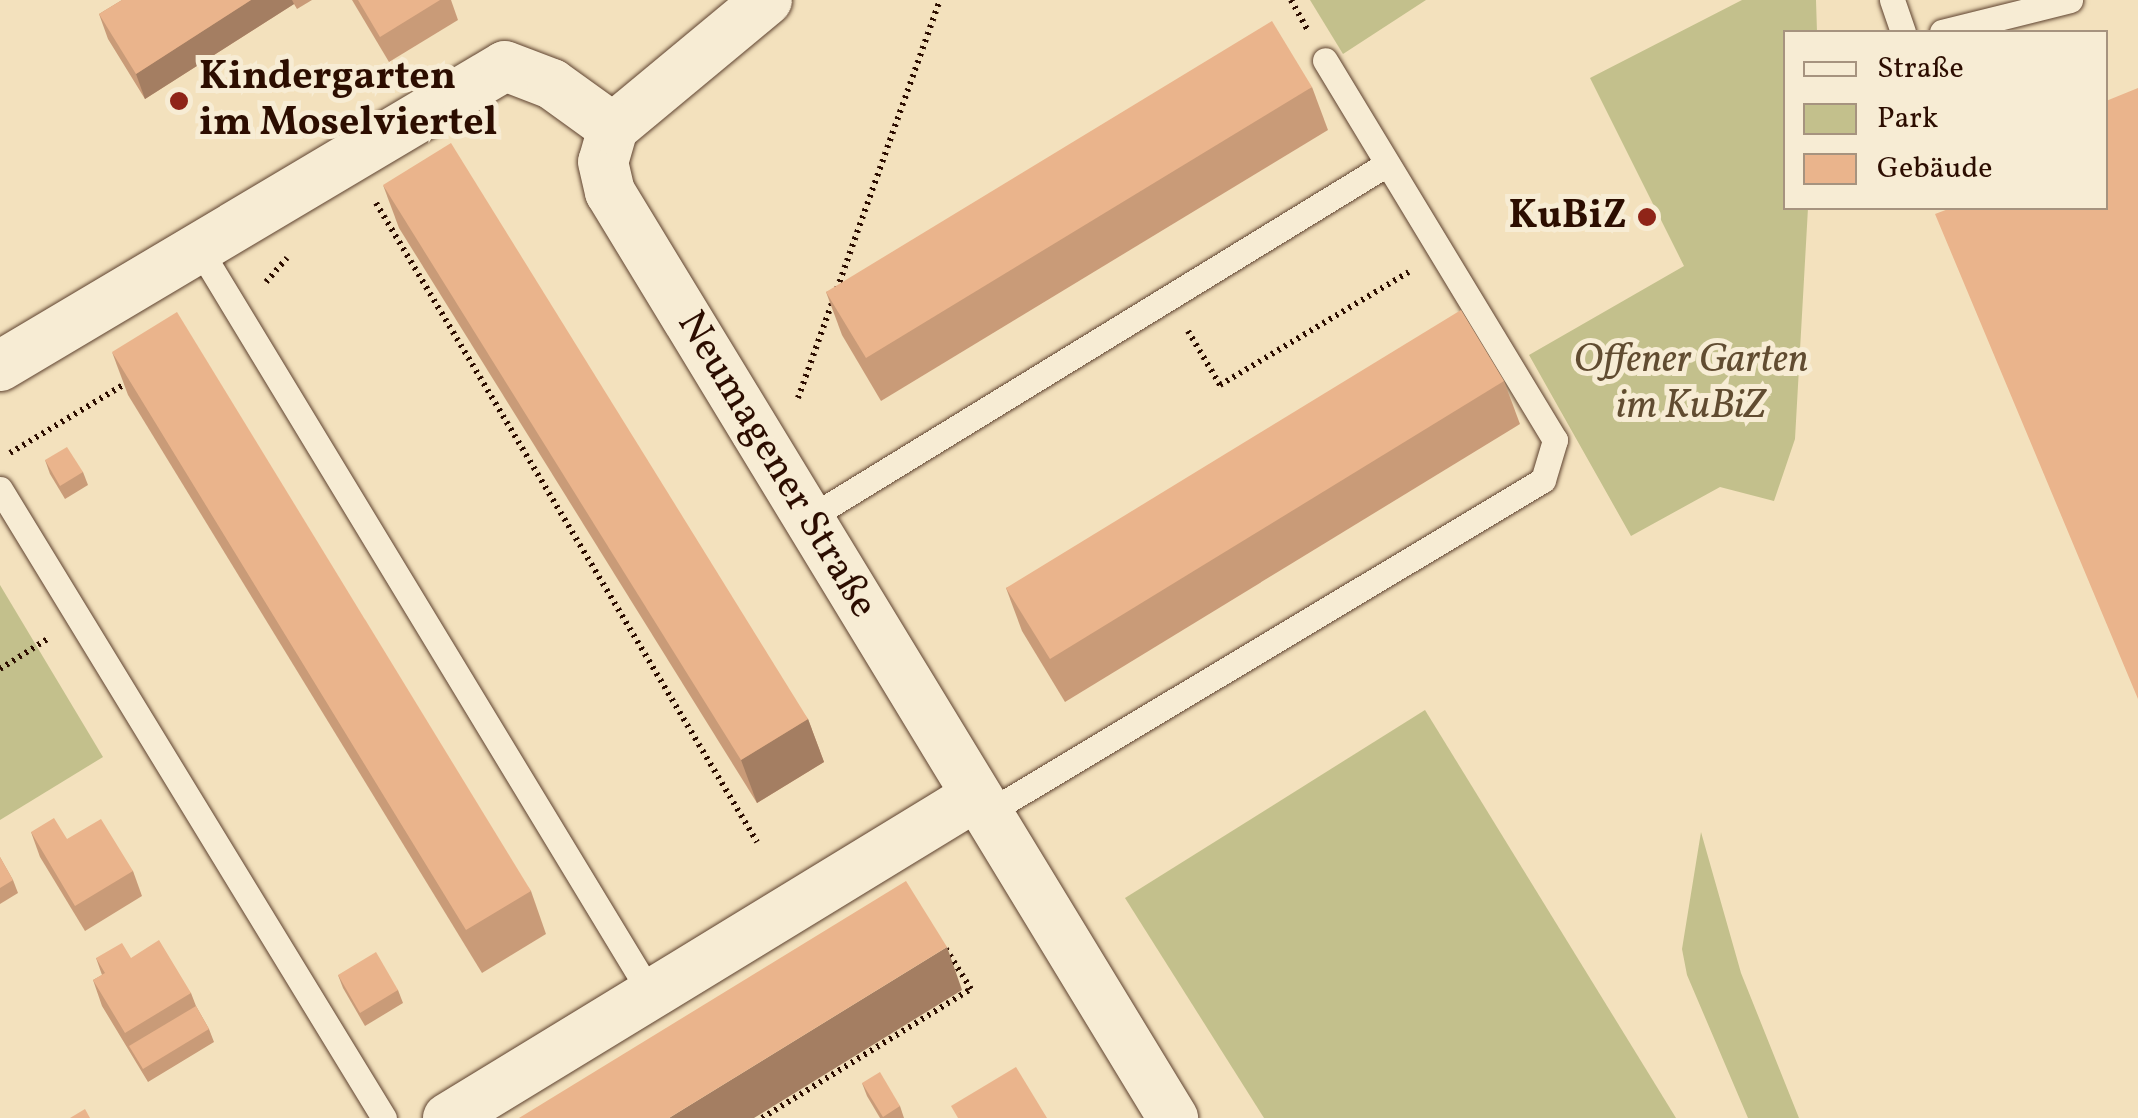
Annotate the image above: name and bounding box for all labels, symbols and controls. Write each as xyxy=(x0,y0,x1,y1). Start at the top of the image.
legend xyxy=(1783,30,2108,210)
text: Straße xyxy=(1877,48,1964,90)
place label: Kindergarten im Moselviertel xyxy=(199,54,497,148)
marker: Kindergarten im Moselviertel xyxy=(168,90,190,112)
text: Park xyxy=(1877,98,1938,140)
text: Gebäude xyxy=(1877,148,1993,190)
place label: KuBiZ xyxy=(1508,193,1627,241)
marker: KuBiZ xyxy=(1636,206,1658,228)
street label: Neumagener Straße xyxy=(666,303,886,627)
park label: Offener Garten im KuBiZ xyxy=(1573,337,1809,431)

